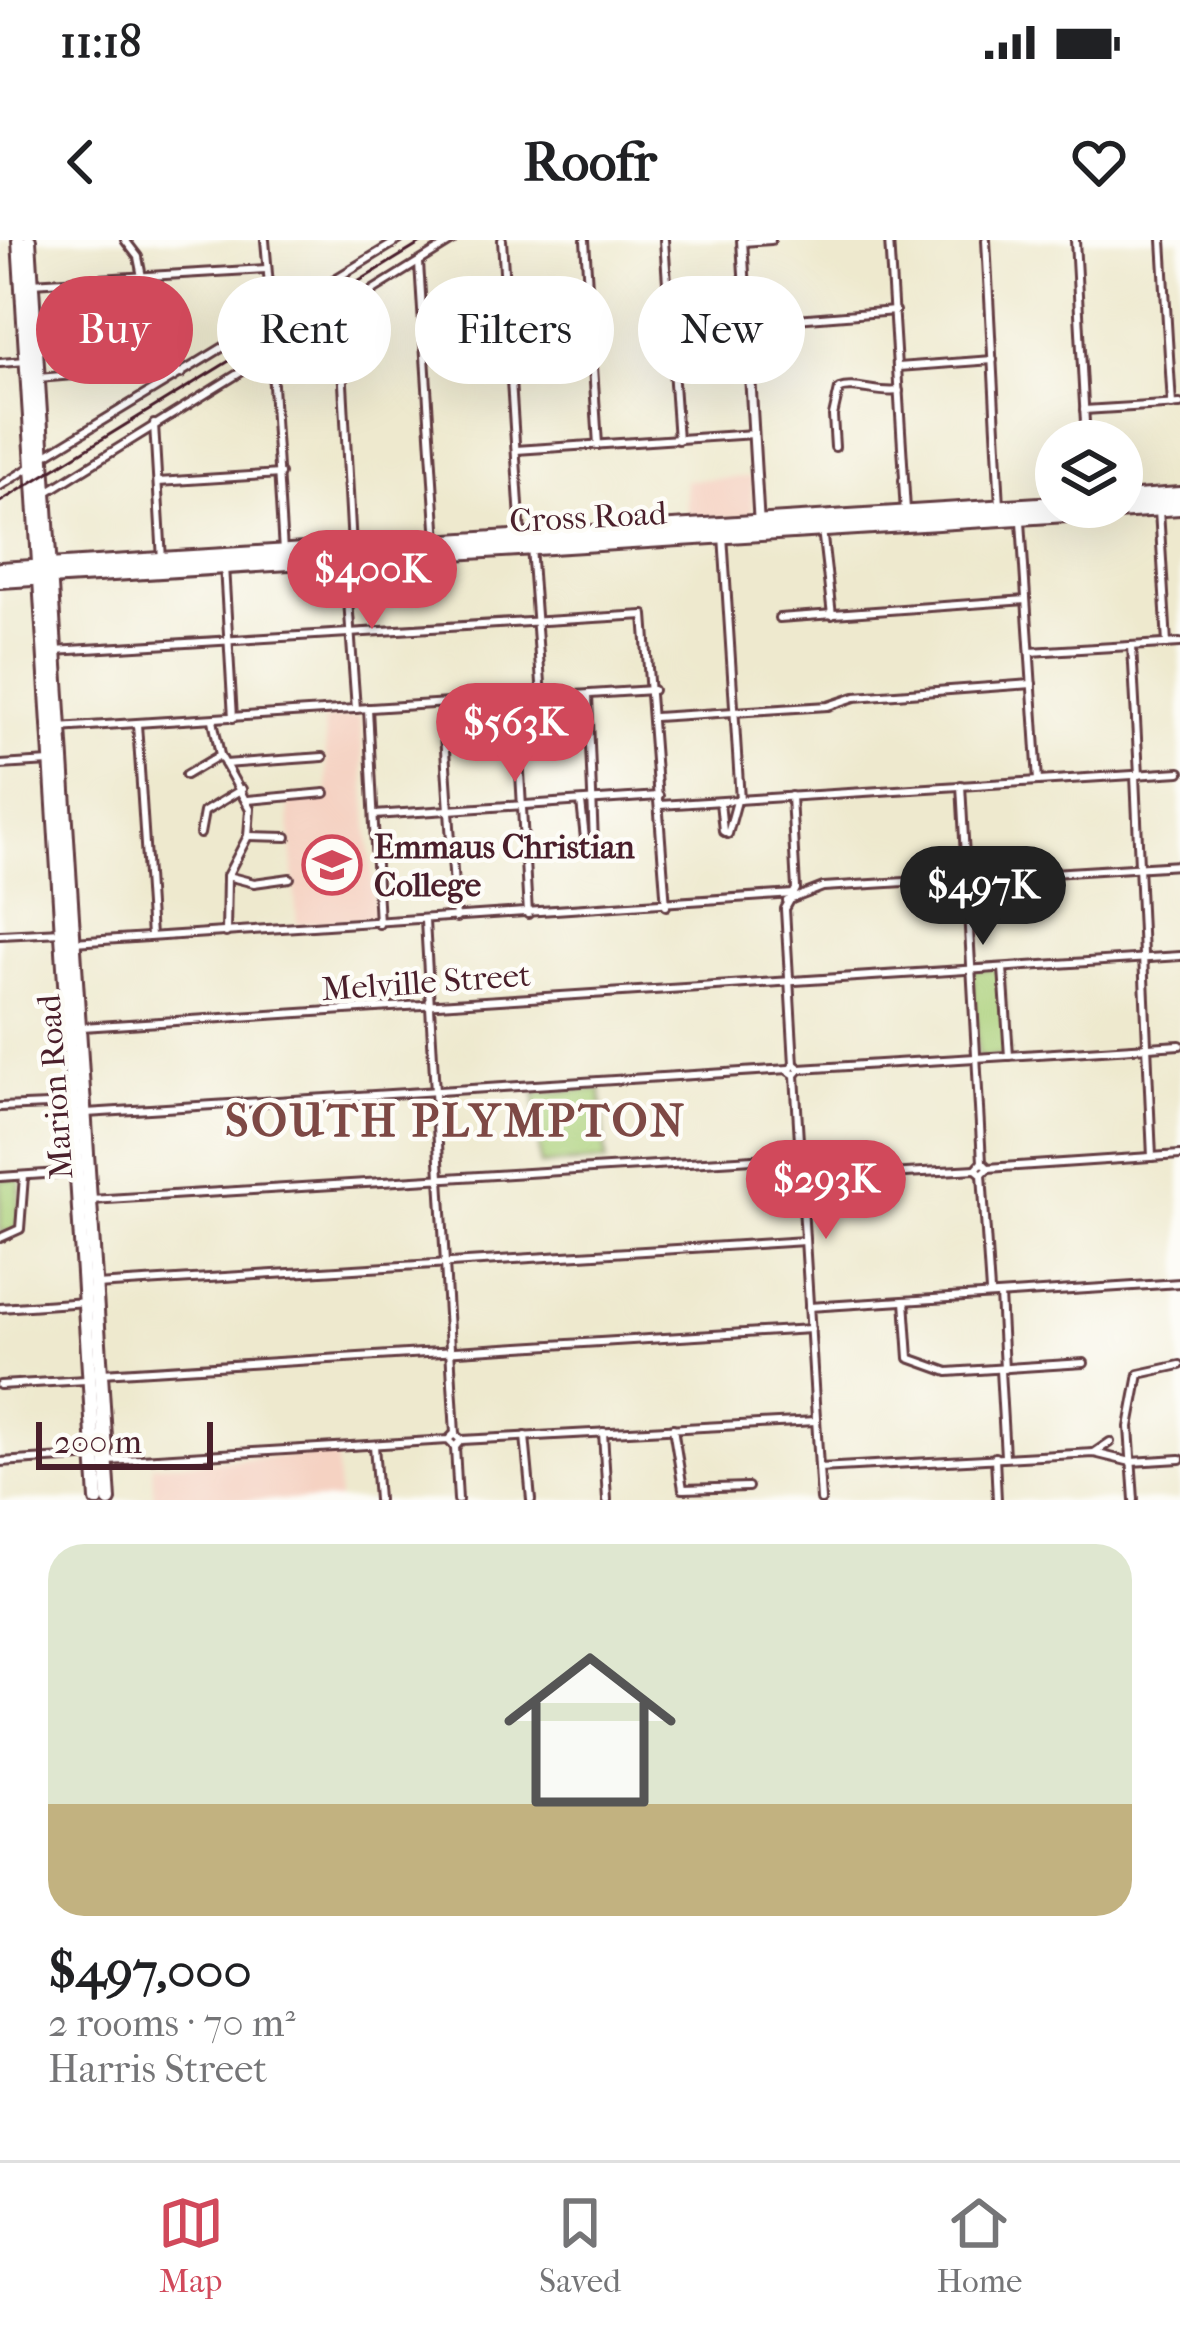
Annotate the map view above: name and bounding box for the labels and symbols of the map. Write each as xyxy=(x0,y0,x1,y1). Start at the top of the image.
street label: Cross Road xyxy=(508,494,669,541)
pin: $400K xyxy=(288,530,456,632)
pin: $563K xyxy=(431,683,599,785)
place label: Emmaus Christian College xyxy=(374,828,636,905)
school or university icon: Emmaus Christian College xyxy=(301,834,363,896)
pin: $497K xyxy=(899,846,1067,948)
street label: Melville Street xyxy=(320,956,532,1009)
street label: Marion Road xyxy=(30,992,81,1181)
district label: SOUTH PLYMPTON xyxy=(225,1095,687,1148)
pin: $293K xyxy=(742,1140,910,1242)
scale bar xyxy=(36,1416,213,1469)

